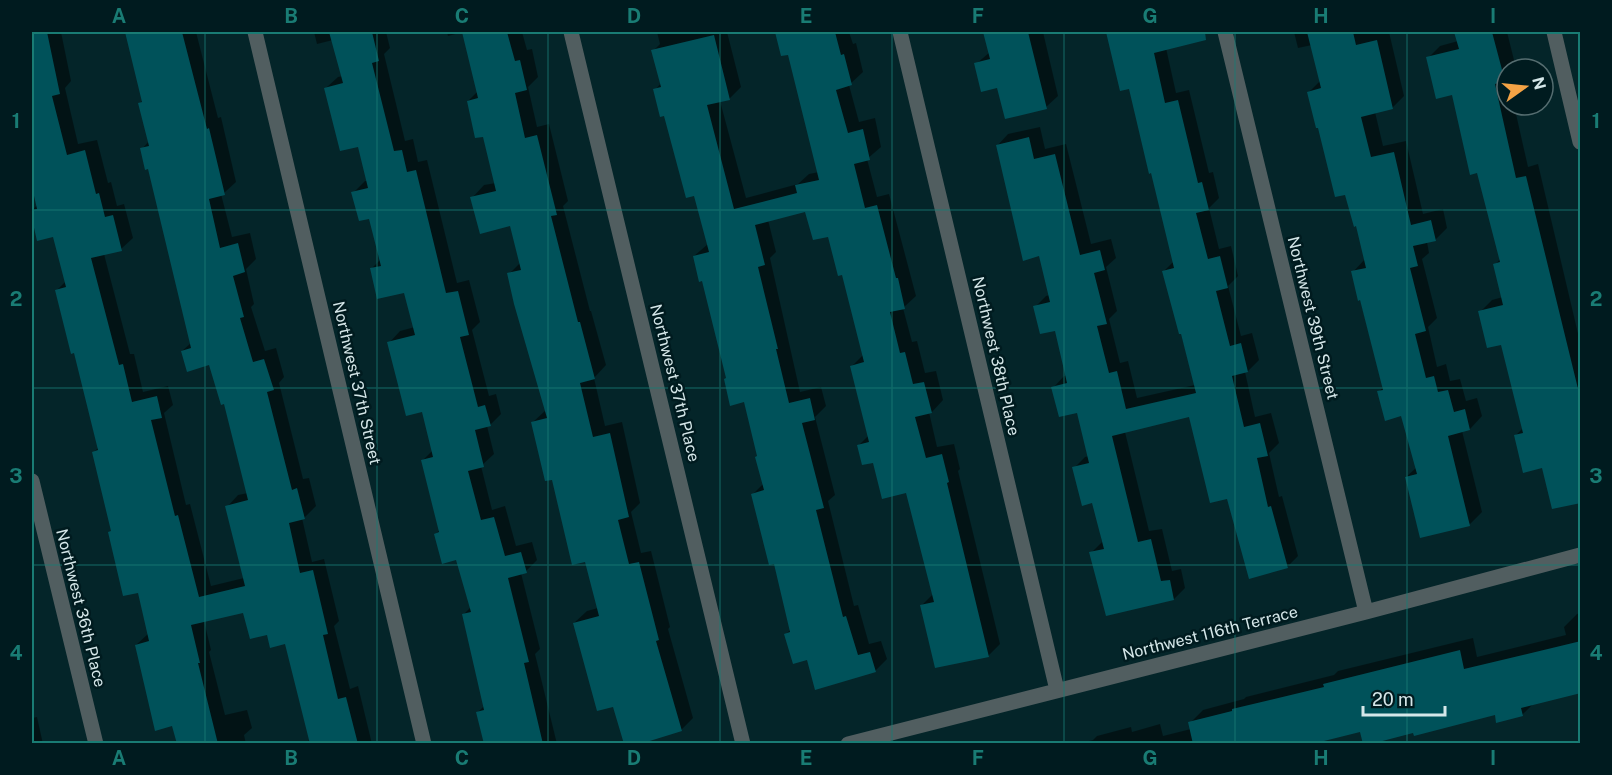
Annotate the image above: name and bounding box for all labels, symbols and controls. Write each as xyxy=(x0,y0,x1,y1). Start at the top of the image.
text: A xyxy=(112,4,126,28)
text: B xyxy=(284,4,298,28)
text: C xyxy=(455,4,469,28)
text: D xyxy=(627,4,641,28)
text: E xyxy=(800,4,812,28)
text: F xyxy=(972,4,984,28)
text: G xyxy=(1142,4,1158,28)
text: H xyxy=(1313,4,1329,28)
text: I xyxy=(1490,4,1496,28)
north arrow xyxy=(1495,57,1555,117)
text: N xyxy=(1528,75,1550,92)
text: 1 xyxy=(12,109,20,133)
text: 1 xyxy=(1592,109,1600,133)
street label: Northwest 39th Street xyxy=(1284,234,1342,402)
street label: Northwest 38th Place xyxy=(968,275,1024,437)
text: 2 xyxy=(10,287,22,311)
text: 2 xyxy=(1590,287,1602,311)
street label: Northwest 37th Street xyxy=(329,299,385,467)
street label: Northwest 37th Place xyxy=(646,302,704,464)
text: 3 xyxy=(9,464,23,488)
text: 3 xyxy=(1589,464,1603,488)
street label: Northwest 36th Place xyxy=(52,527,110,689)
street label: Northwest 116th Terrace xyxy=(1120,602,1300,664)
text: 4 xyxy=(9,641,23,665)
text: 4 xyxy=(1589,641,1603,665)
scale bar xyxy=(1363,679,1446,717)
text: 20 m xyxy=(1372,689,1414,710)
text: A xyxy=(112,746,126,770)
text: B xyxy=(284,746,298,770)
text: C xyxy=(455,746,469,770)
text: D xyxy=(627,746,641,770)
text: E xyxy=(800,746,812,770)
text: F xyxy=(972,746,984,770)
text: G xyxy=(1142,746,1158,770)
text: H xyxy=(1313,746,1329,770)
text: I xyxy=(1490,746,1496,770)

